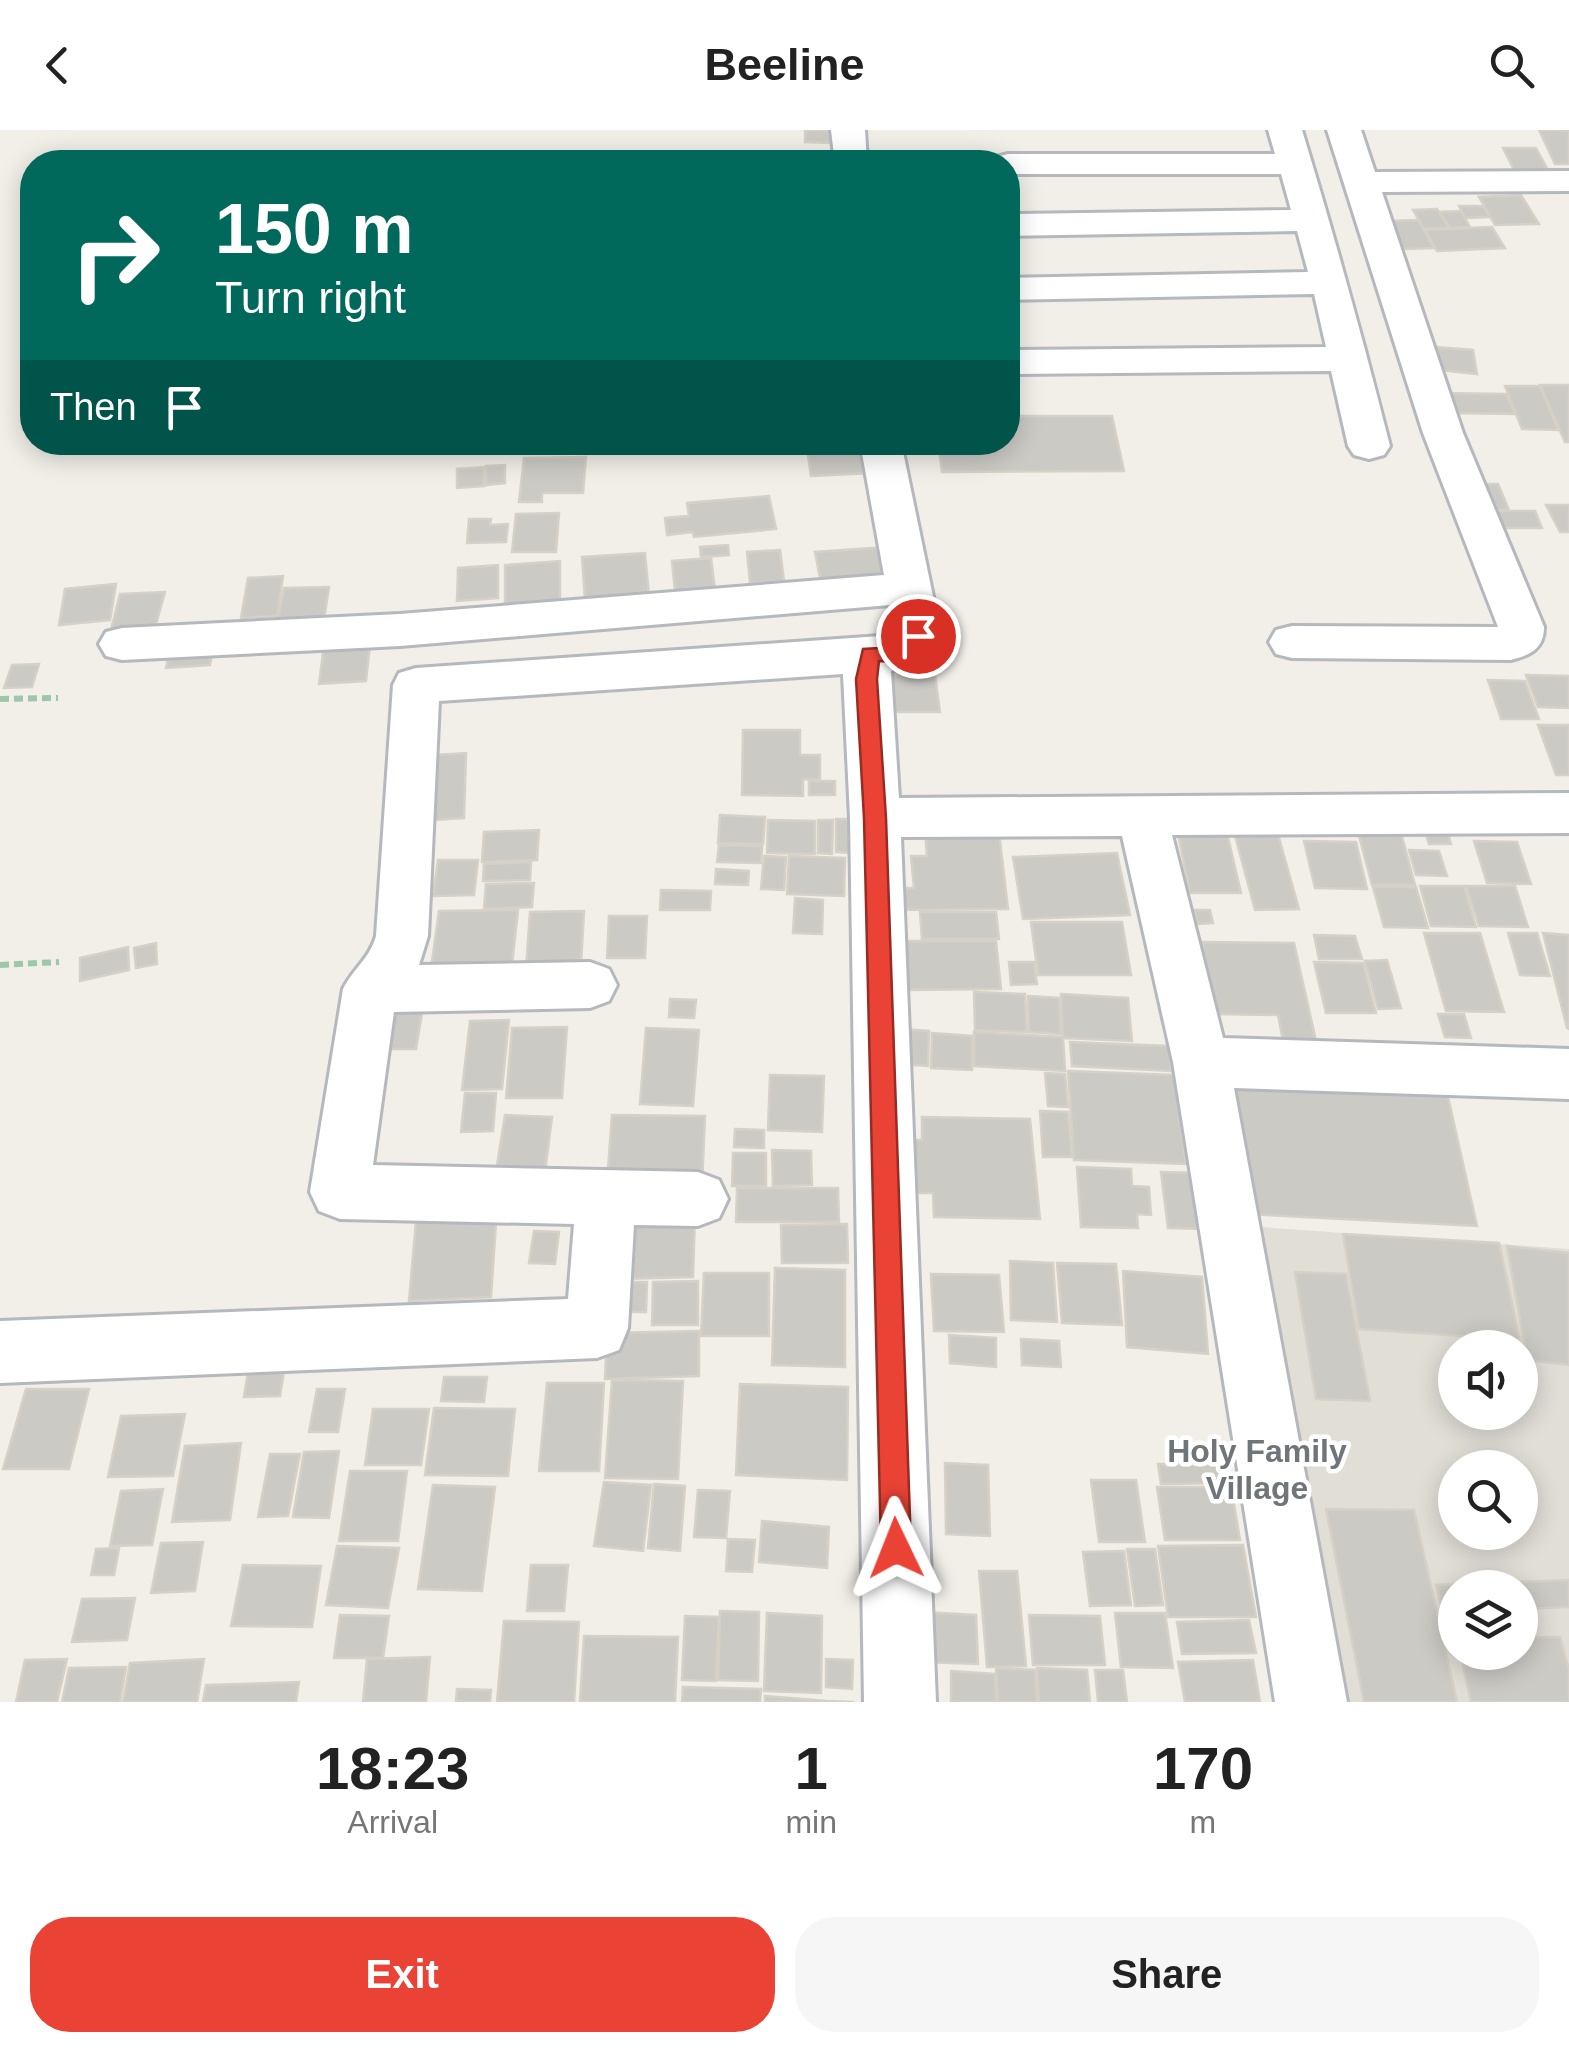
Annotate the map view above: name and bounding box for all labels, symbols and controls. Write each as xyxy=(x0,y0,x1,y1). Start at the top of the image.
icon: back xyxy=(30,38,85,93)
icon: search xyxy=(1484,38,1539,93)
text: Beeline xyxy=(704,39,865,90)
icon: right xyxy=(50,190,180,320)
text: 150 m xyxy=(215,190,413,268)
text: Turn right xyxy=(215,272,406,323)
icon: arrive xyxy=(157,380,212,435)
text: Then xyxy=(50,386,137,428)
pin xyxy=(876,594,961,679)
icon: arrive xyxy=(891,609,946,664)
map controls xyxy=(1438,1330,1538,1670)
button: sound xyxy=(1438,1330,1538,1430)
district label: Holy Family Village xyxy=(1167,1433,1347,1506)
button: search xyxy=(1438,1450,1538,1550)
position arrow xyxy=(844,1496,948,1600)
button: layers xyxy=(1438,1570,1538,1670)
text: 18:23 xyxy=(316,1735,469,1802)
text: 1 xyxy=(794,1735,828,1802)
text: 170 xyxy=(1153,1735,1253,1802)
text: Arrival xyxy=(347,1804,438,1840)
text: min xyxy=(785,1804,837,1840)
text: m xyxy=(1190,1804,1216,1840)
button: Exit xyxy=(30,1917,775,2032)
button: Share xyxy=(795,1917,1539,2032)

